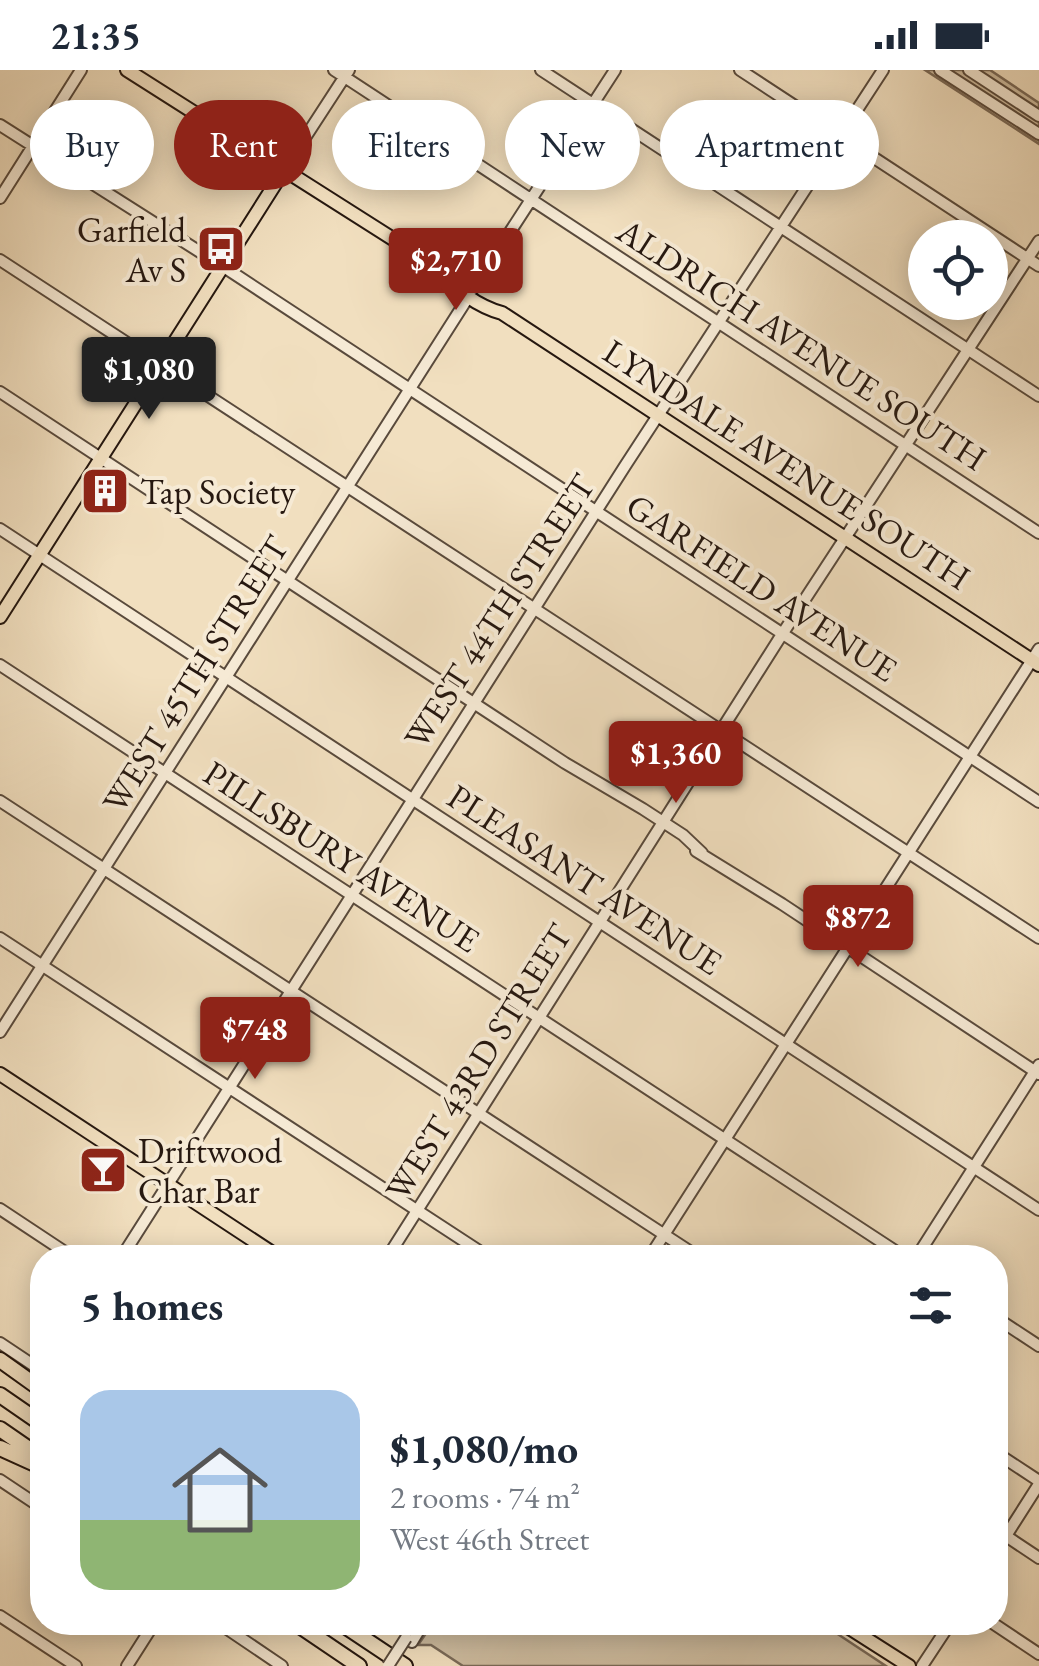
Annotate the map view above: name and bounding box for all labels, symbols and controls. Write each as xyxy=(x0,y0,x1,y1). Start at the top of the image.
text: 21:35 xyxy=(50,11,141,60)
chip: Buy xyxy=(30,100,154,190)
chip: Rent xyxy=(174,100,312,190)
chip: Filters xyxy=(332,100,485,190)
chip: New xyxy=(505,100,640,190)
chip: Apartment xyxy=(660,100,879,190)
place label: Garfield Av S xyxy=(77,207,186,292)
street label: ALDRICH AVENUE SOUTH xyxy=(608,207,995,480)
map controls xyxy=(908,220,1008,320)
button: locate xyxy=(908,220,1008,320)
bus stop icon: Garfield Av S xyxy=(195,223,247,275)
pin: $2,710 xyxy=(375,228,537,313)
text: $2,710 xyxy=(411,239,501,281)
street label: LYNDALE AVENUE SOUTH xyxy=(595,328,979,600)
pin: $1,080 xyxy=(68,337,230,422)
text: $1,080 xyxy=(104,348,194,390)
building icon: Tap Society xyxy=(79,465,131,517)
street label: WEST 44TH STREET xyxy=(393,465,605,757)
place label: Tap Society xyxy=(140,469,296,514)
street label: GARFIELD AVENUE xyxy=(618,483,906,691)
street label: WEST 45TH STREET xyxy=(92,527,299,821)
pin: $1,360 xyxy=(595,721,757,806)
text: $1,360 xyxy=(631,732,721,774)
street label: PILLSBURY AVENUE xyxy=(196,750,488,962)
street label: PLEASANT AVENUE xyxy=(439,773,731,985)
pin: $872 xyxy=(799,885,917,970)
text: $872 xyxy=(825,896,891,938)
street label: WEST 43RD STREET xyxy=(375,915,582,1209)
pin: $748 xyxy=(196,997,314,1082)
text: $748 xyxy=(222,1008,288,1050)
place label: Driftwood Char Bar xyxy=(138,1128,283,1213)
bar icon: Driftwood Char Bar xyxy=(77,1144,129,1196)
text: 5 homes xyxy=(80,1278,223,1333)
icon: filters xyxy=(903,1278,958,1333)
text: $1,080/mo xyxy=(390,1421,578,1476)
icon: home xyxy=(160,1430,280,1550)
text: 2 rooms · 74 m² xyxy=(390,1476,580,1518)
text: West 46th Street xyxy=(390,1518,589,1560)

